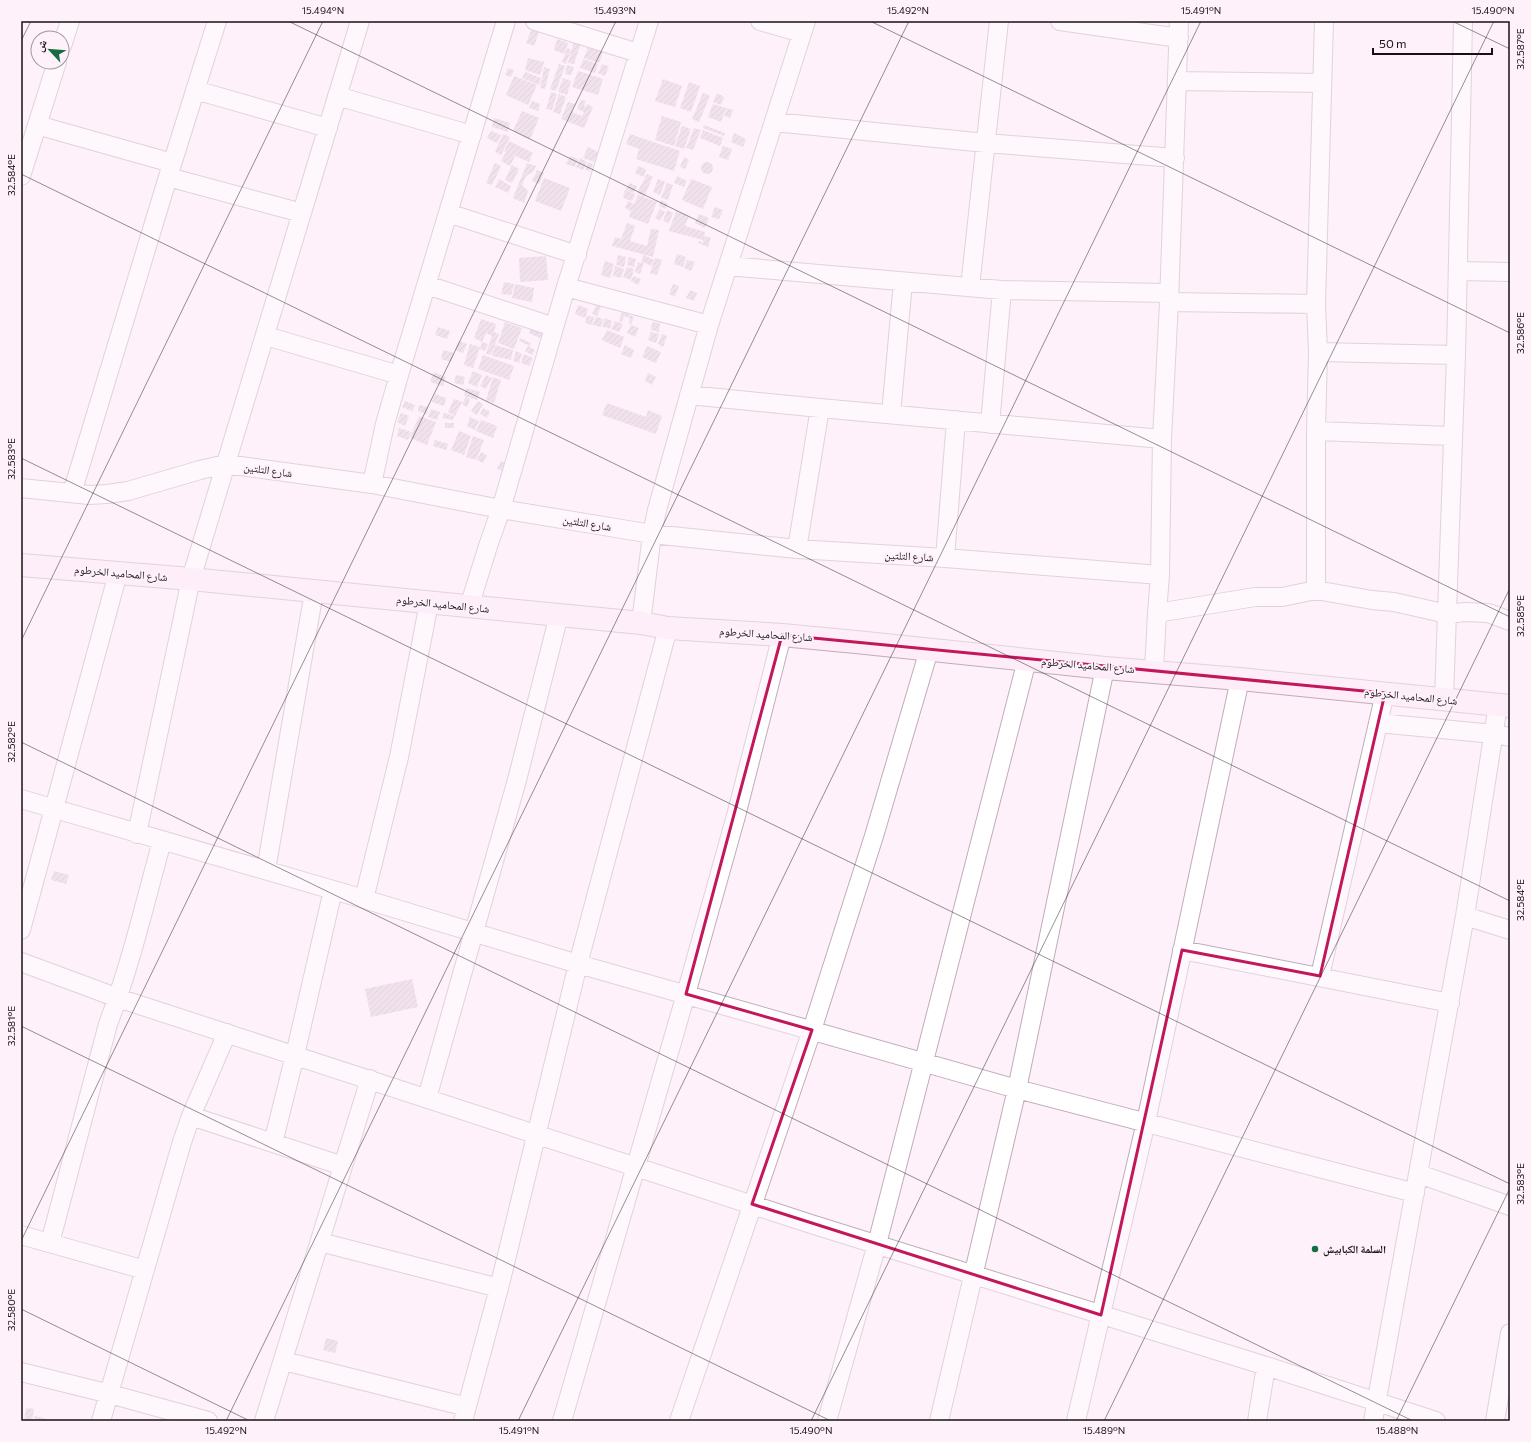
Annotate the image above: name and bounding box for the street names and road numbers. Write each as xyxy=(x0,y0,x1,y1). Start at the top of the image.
street label: شارع التلتين xyxy=(243,460,293,480)
street label: شارع التلتين xyxy=(562,512,612,534)
street label: شارع التلتين xyxy=(884,548,934,564)
street label: شارع المحاميد الخرطوم xyxy=(74,562,168,584)
street label: شارع المحاميد الخرطوم xyxy=(396,592,490,616)
street label: شارع المحاميد الخرطوم xyxy=(719,624,813,644)
street label: شارع المحاميد الخرطوم xyxy=(1041,654,1135,676)
street label: شارع المحاميد الخرطوم xyxy=(1364,684,1458,708)

